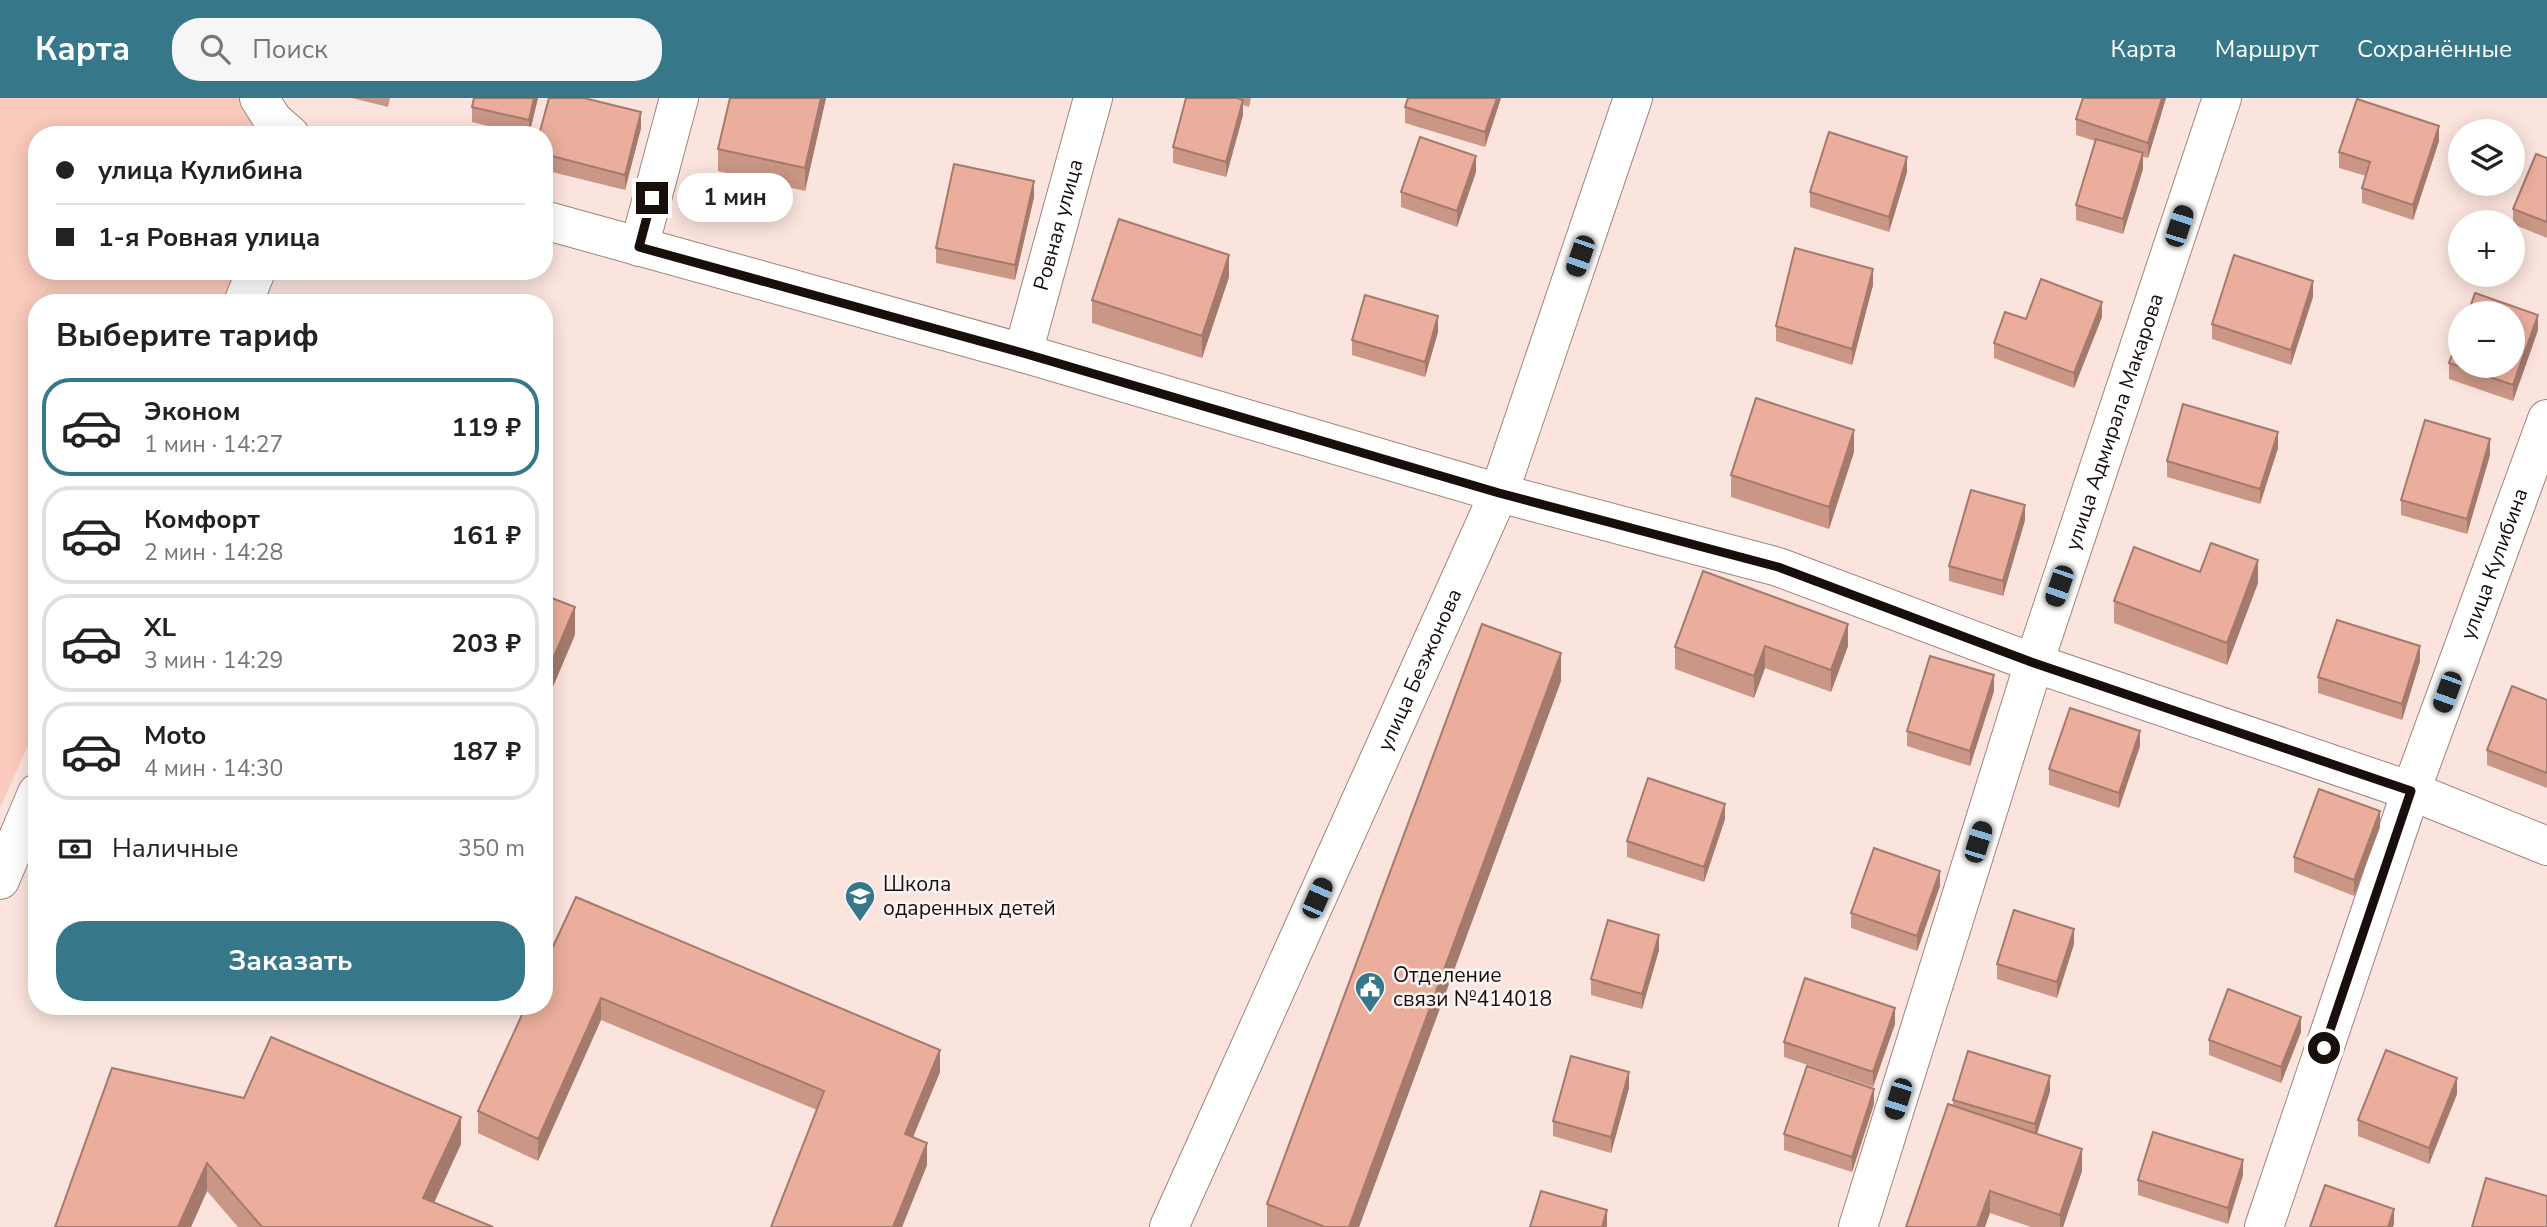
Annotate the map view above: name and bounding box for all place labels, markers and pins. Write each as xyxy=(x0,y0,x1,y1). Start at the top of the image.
place label: Школа одаренных детей xyxy=(883,870,1056,922)
school or university icon: Школа одаренных детей xyxy=(843,879,877,923)
place label: Отделение связи №414018 xyxy=(1393,961,1552,1013)
public building icon: Отделение связи №414018 xyxy=(1353,970,1387,1014)

